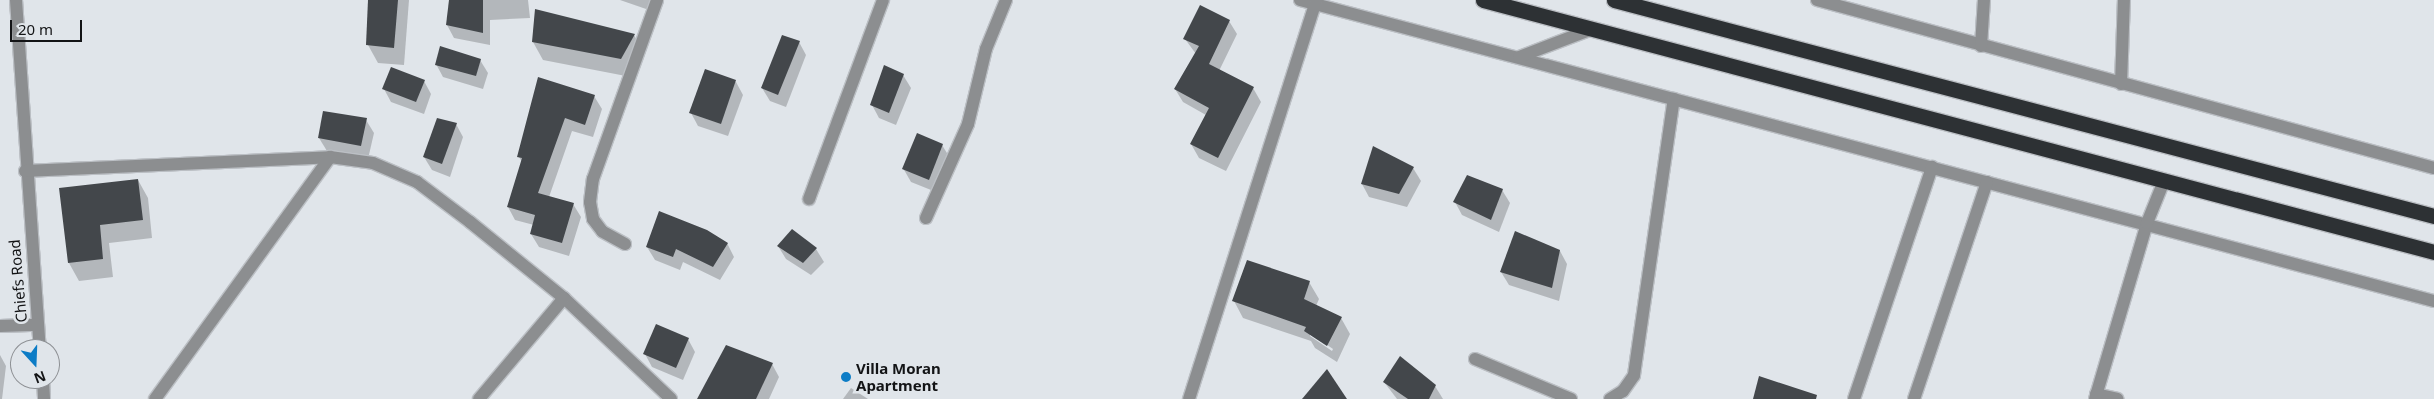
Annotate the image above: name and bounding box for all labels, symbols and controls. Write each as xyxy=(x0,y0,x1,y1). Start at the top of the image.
scale bar xyxy=(12,10,85,42)
text: 20 m xyxy=(18,19,53,39)
street label: Chiefs Road xyxy=(5,239,31,323)
north arrow xyxy=(10,339,60,389)
place label: Villa Moran Apartment xyxy=(856,359,941,394)
text: N xyxy=(31,367,49,388)
marker: Villa Moran Apartment xyxy=(840,371,852,383)

